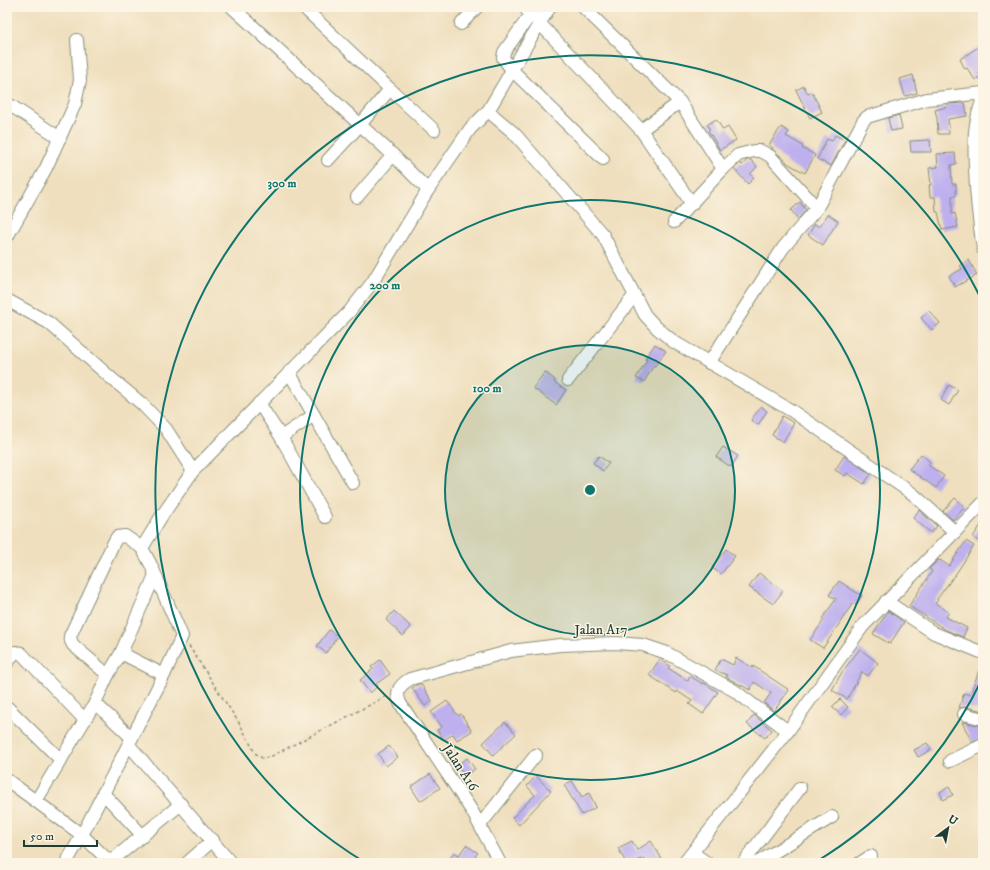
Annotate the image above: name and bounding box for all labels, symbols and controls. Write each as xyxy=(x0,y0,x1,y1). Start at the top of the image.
text: 300 m xyxy=(268,176,296,191)
text: 200 m xyxy=(370,278,400,293)
text: 100 m xyxy=(473,381,501,396)
centre of rings xyxy=(583,483,597,497)
street label: Jalan A17 xyxy=(572,621,628,639)
street label: Jalan A16 xyxy=(437,739,483,795)
north arrow xyxy=(928,808,968,848)
text: U xyxy=(945,812,961,829)
scale bar xyxy=(24,822,97,848)
text: 50 m xyxy=(30,829,54,844)

